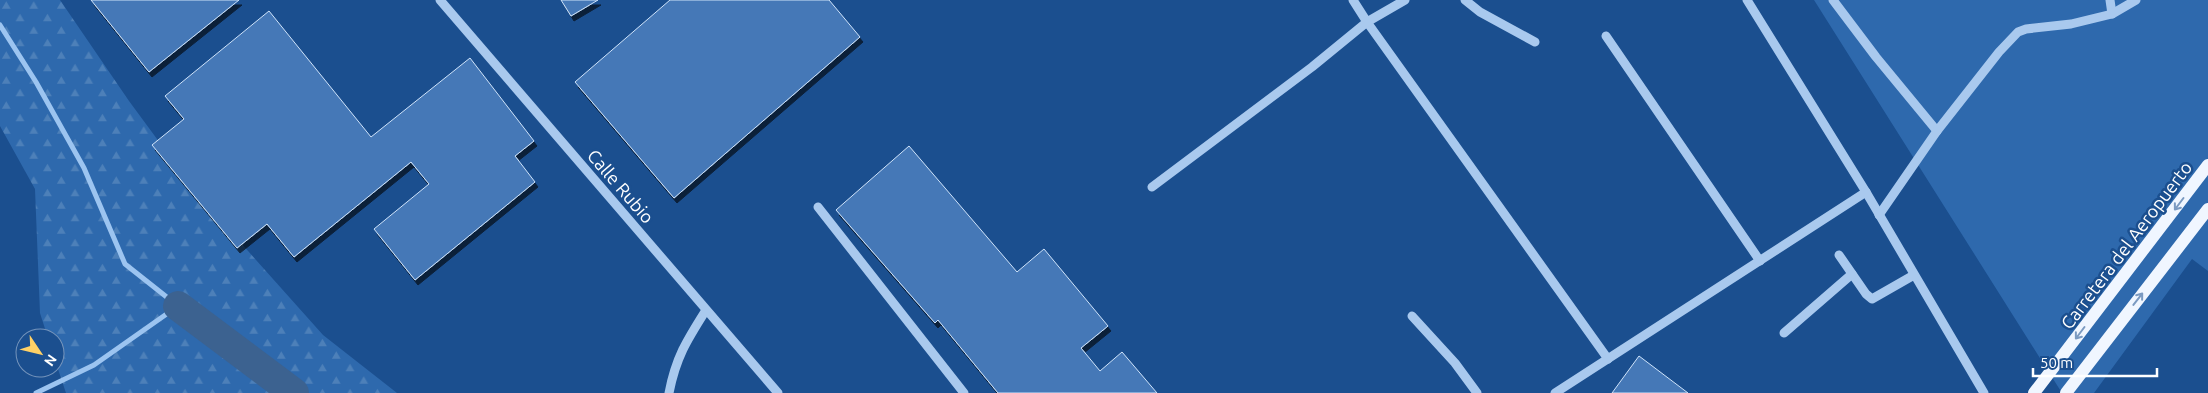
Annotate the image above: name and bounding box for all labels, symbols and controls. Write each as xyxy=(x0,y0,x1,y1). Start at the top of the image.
street label: Calle Rubio xyxy=(584,145,658,227)
street label: Carretera del Aeropuerto xyxy=(2057,157,2195,333)
one-way arrow xyxy=(2173,197,2184,210)
one-way arrow xyxy=(2133,293,2144,306)
one-way arrow xyxy=(2075,326,2086,339)
north arrow xyxy=(15,328,65,378)
scale bar xyxy=(2033,346,2157,378)
text: N xyxy=(41,352,60,369)
text: 50 m xyxy=(2040,354,2073,371)

